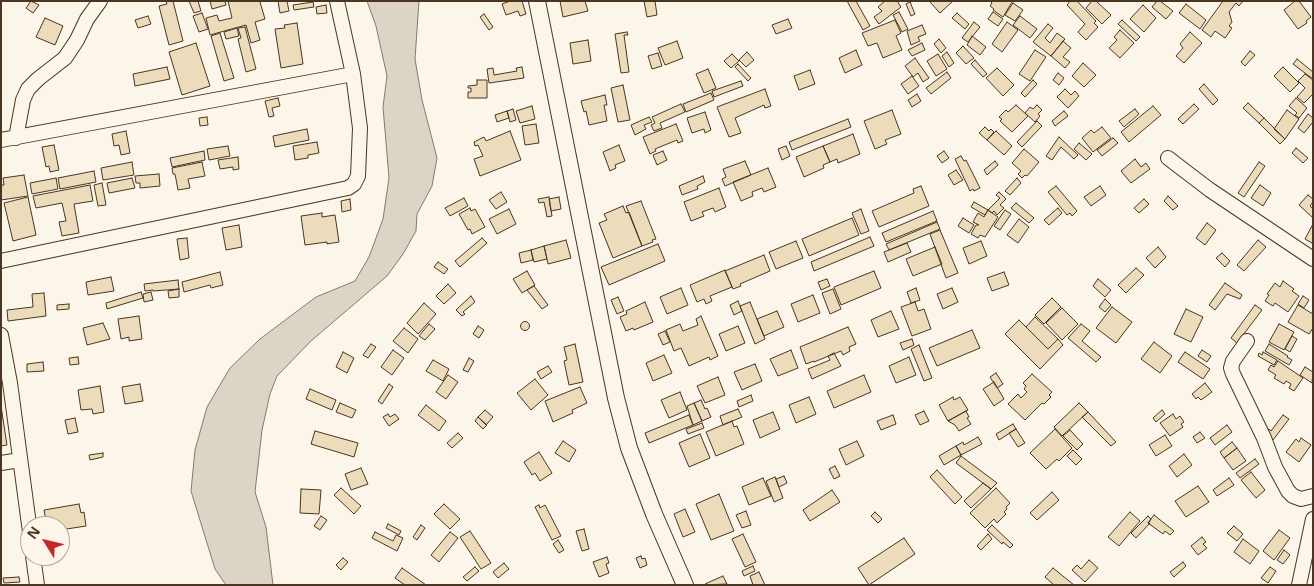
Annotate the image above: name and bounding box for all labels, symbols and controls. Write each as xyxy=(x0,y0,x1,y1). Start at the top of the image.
north arrow xyxy=(20,516,70,566)
text: N xyxy=(22,522,44,543)

